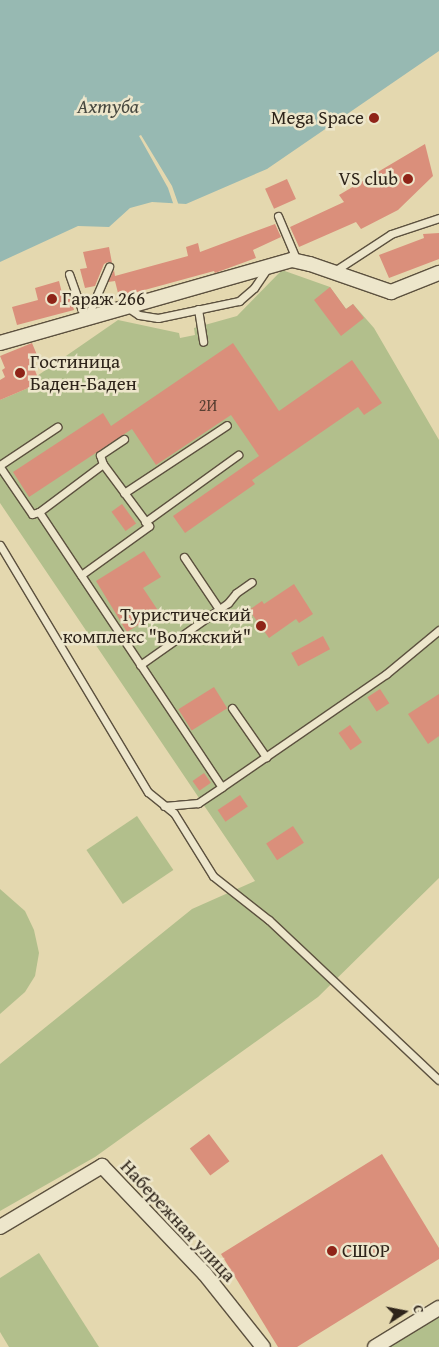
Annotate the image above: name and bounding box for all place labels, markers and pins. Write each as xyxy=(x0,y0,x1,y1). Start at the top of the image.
place label: Mega Space xyxy=(271,107,364,129)
marker: Mega Space xyxy=(368,112,380,124)
place label: VS club xyxy=(339,168,398,190)
marker: VS club xyxy=(402,173,414,185)
place label: Гараж 266 xyxy=(62,288,145,310)
marker: Гараж 266 xyxy=(46,293,58,305)
place label: Гостиница Баден-Баден xyxy=(30,351,137,395)
marker: Гостиница Баден-Баден xyxy=(14,367,26,379)
place label: Туристический комплекс "Волжский" xyxy=(63,604,251,648)
marker: Туристический комплекс "Волжский" xyxy=(255,620,267,632)
place label: СШОР xyxy=(342,1240,390,1262)
marker: СШОР xyxy=(326,1245,338,1257)

